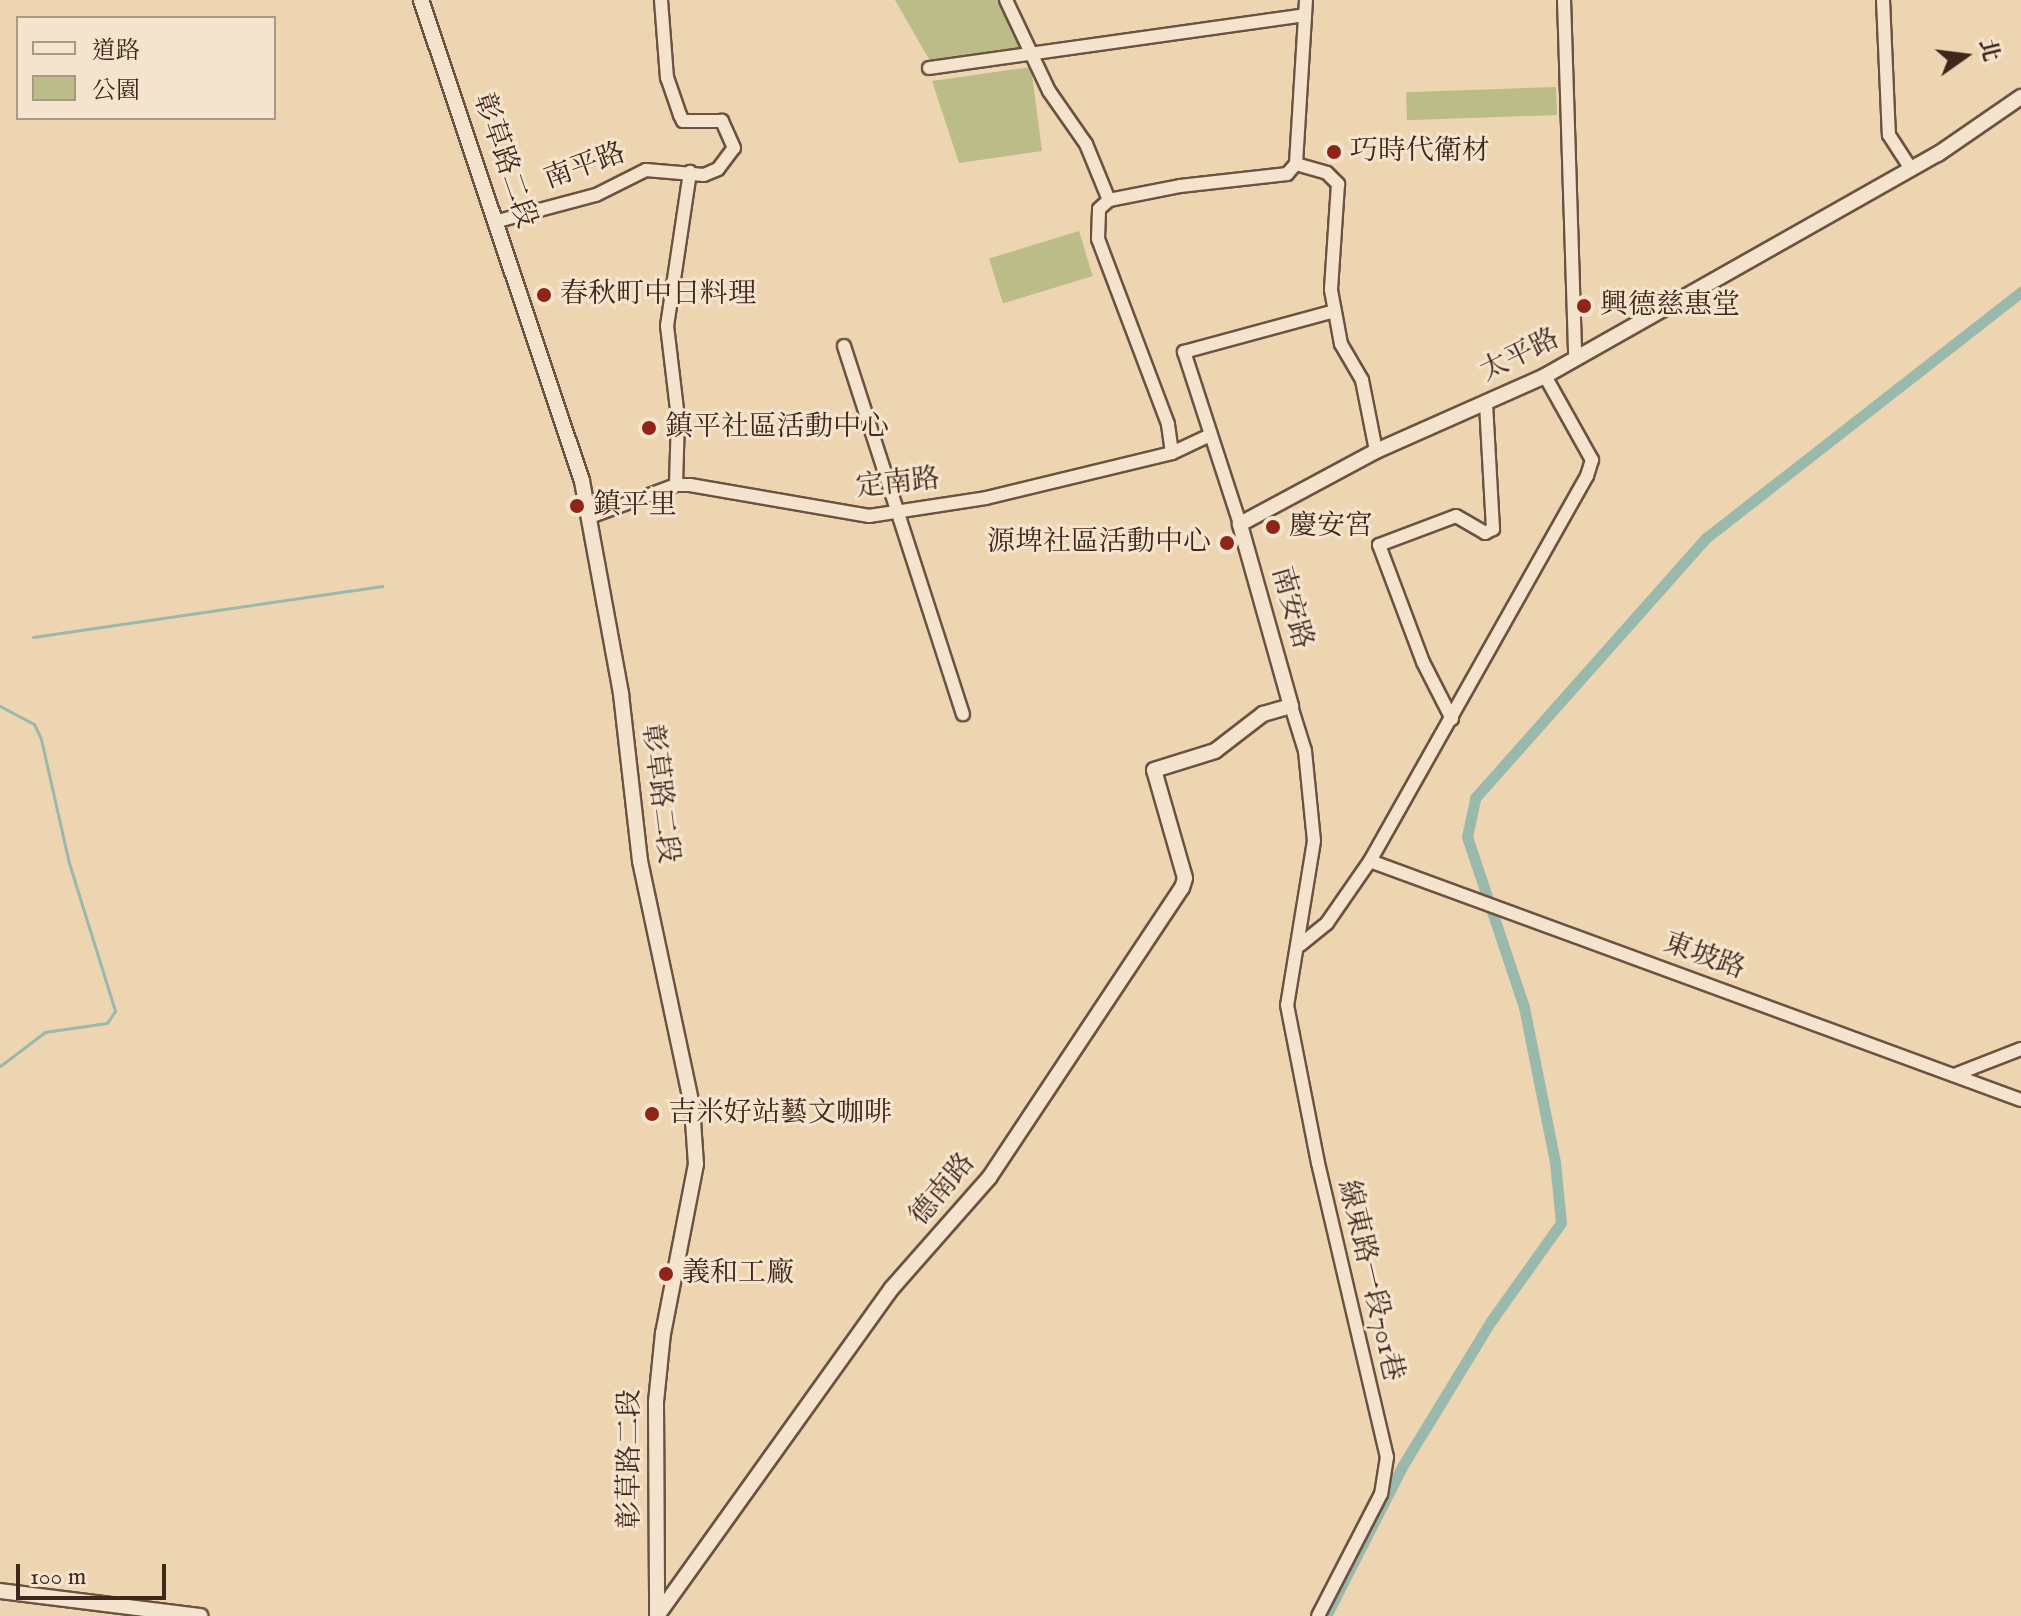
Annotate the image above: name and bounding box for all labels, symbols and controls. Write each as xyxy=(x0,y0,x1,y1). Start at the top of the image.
legend xyxy=(16,16,276,120)
north arrow xyxy=(1925,16,2005,96)
text: 道路 xyxy=(92,36,140,67)
text: 北 xyxy=(1972,36,2005,64)
text: 公園 xyxy=(92,76,140,107)
street label: 彰草路二段 xyxy=(465,89,543,233)
place label: 巧時代衛材 xyxy=(1350,135,1490,169)
street label: 南平路 xyxy=(540,137,630,197)
marker: 巧時代衛材 xyxy=(1325,143,1343,161)
place label: 春秋町中日料理 xyxy=(560,278,756,312)
marker: 春秋町中日料理 xyxy=(535,286,553,304)
place label: 興德慈惠堂 xyxy=(1600,289,1740,323)
marker: 興德慈惠堂 xyxy=(1575,297,1593,315)
street label: 太平路 xyxy=(1475,322,1565,390)
place label: 鎮平社區活動中心 xyxy=(665,411,889,445)
marker: 鎮平社區活動中心 xyxy=(640,419,658,437)
street label: 定南路 xyxy=(854,463,942,505)
place label: 鎮平里 xyxy=(593,489,677,523)
marker: 鎮平里 xyxy=(568,497,586,515)
place label: 慶安宮 xyxy=(1289,510,1373,544)
marker: 慶安宮 xyxy=(1264,518,1282,536)
place label: 源埤社區活動中心 xyxy=(987,526,1211,560)
marker: 源埤社區活動中心 xyxy=(1218,534,1236,552)
street label: 南安路 xyxy=(1263,563,1319,653)
street label: 彰草路二段 xyxy=(634,722,684,866)
street label: 東坡路 xyxy=(1659,927,1749,987)
place label: 吉米好站藝文咖啡 xyxy=(668,1097,892,1131)
marker: 吉米好站藝文咖啡 xyxy=(643,1105,661,1123)
street label: 德南路 xyxy=(903,1147,983,1233)
street label: 線東路一段701巷 xyxy=(1331,1177,1409,1385)
place label: 義和工廠 xyxy=(682,1257,794,1291)
marker: 義和工廠 xyxy=(657,1265,675,1283)
street label: 彰草路二段 xyxy=(614,1389,648,1529)
scale bar xyxy=(20,1548,170,1598)
text: 100 m xyxy=(30,1562,86,1593)

